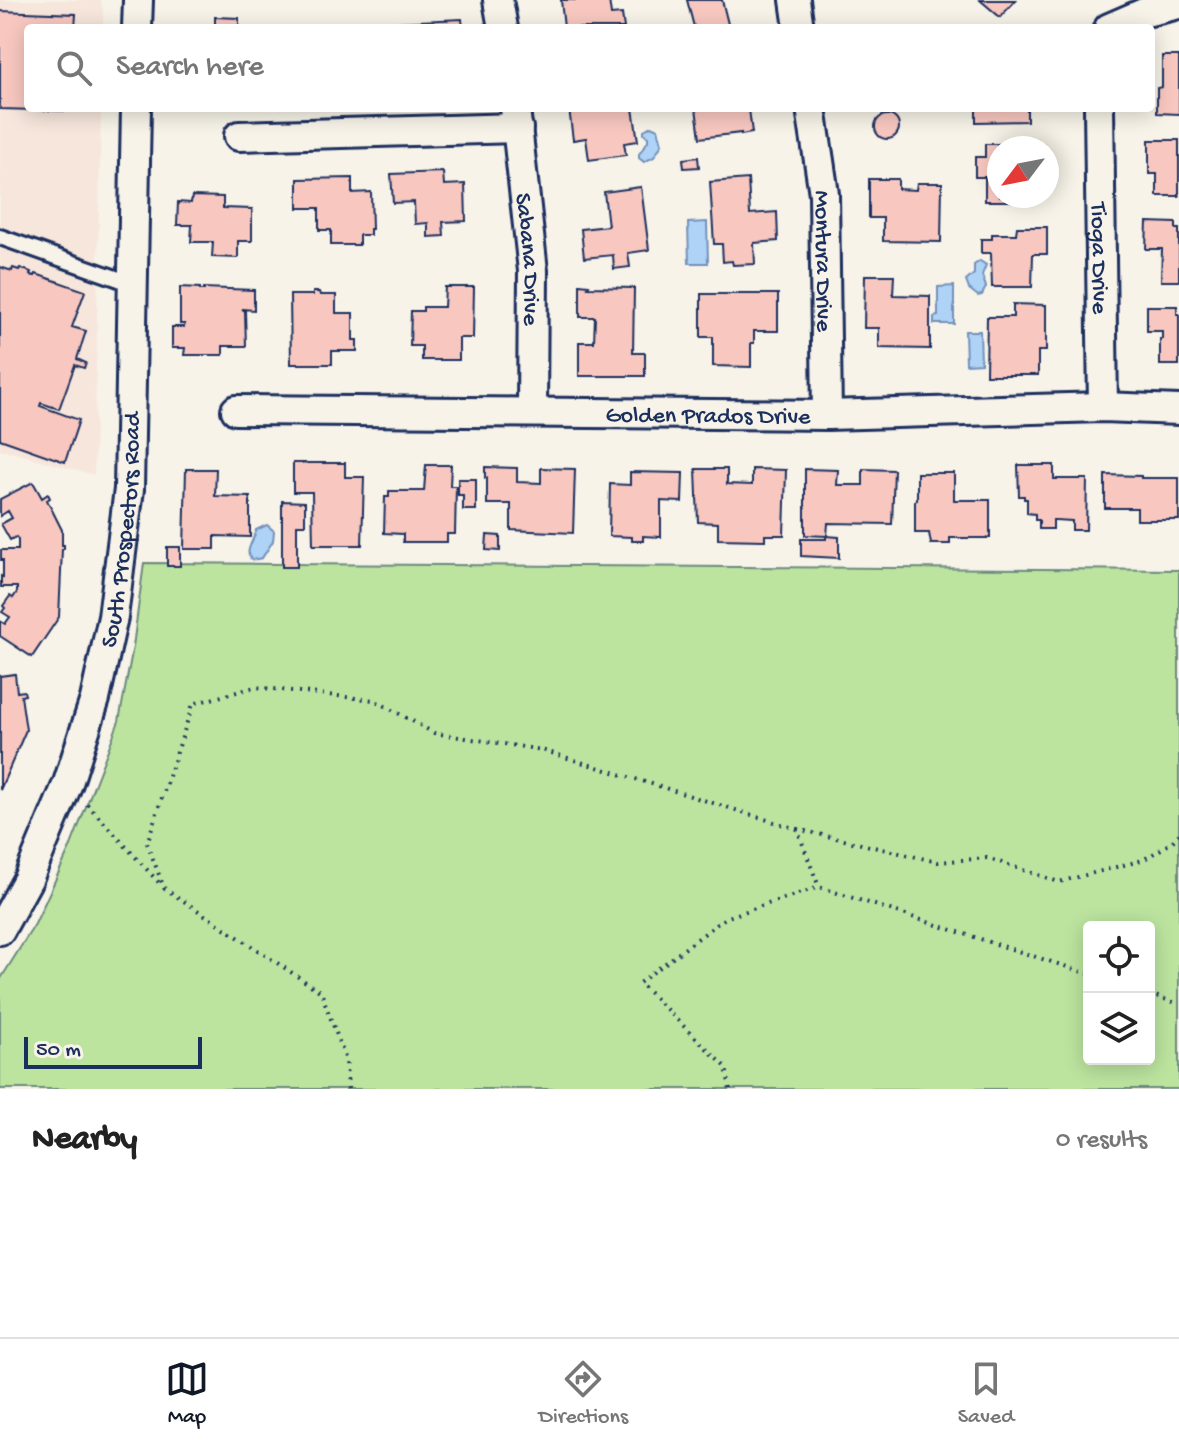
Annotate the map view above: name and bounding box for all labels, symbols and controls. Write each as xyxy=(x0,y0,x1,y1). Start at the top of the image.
search box xyxy=(24,24,1155,112)
icon: search xyxy=(52,46,96,90)
text: Search here xyxy=(116,51,264,86)
north arrow xyxy=(987,136,1059,208)
street label: Montura Drive xyxy=(806,190,837,333)
street label: Sabana Drive xyxy=(506,192,544,326)
street label: Tioga Drive xyxy=(1082,200,1113,315)
street label: Golden Prados Drive xyxy=(605,402,811,433)
street label: South Prospectors Road xyxy=(96,410,148,651)
map controls xyxy=(1083,921,1155,1065)
button: locate xyxy=(1083,921,1155,993)
button: layers xyxy=(1083,993,1155,1065)
scale bar xyxy=(24,1033,202,1069)
text: 50 m xyxy=(36,1038,81,1064)
text: Nearby xyxy=(32,1121,137,1161)
text: 0 results xyxy=(1056,1126,1147,1157)
tab: Map xyxy=(165,1357,209,1431)
tab: Directions xyxy=(539,1357,628,1431)
tab: Saved xyxy=(958,1357,1014,1431)

